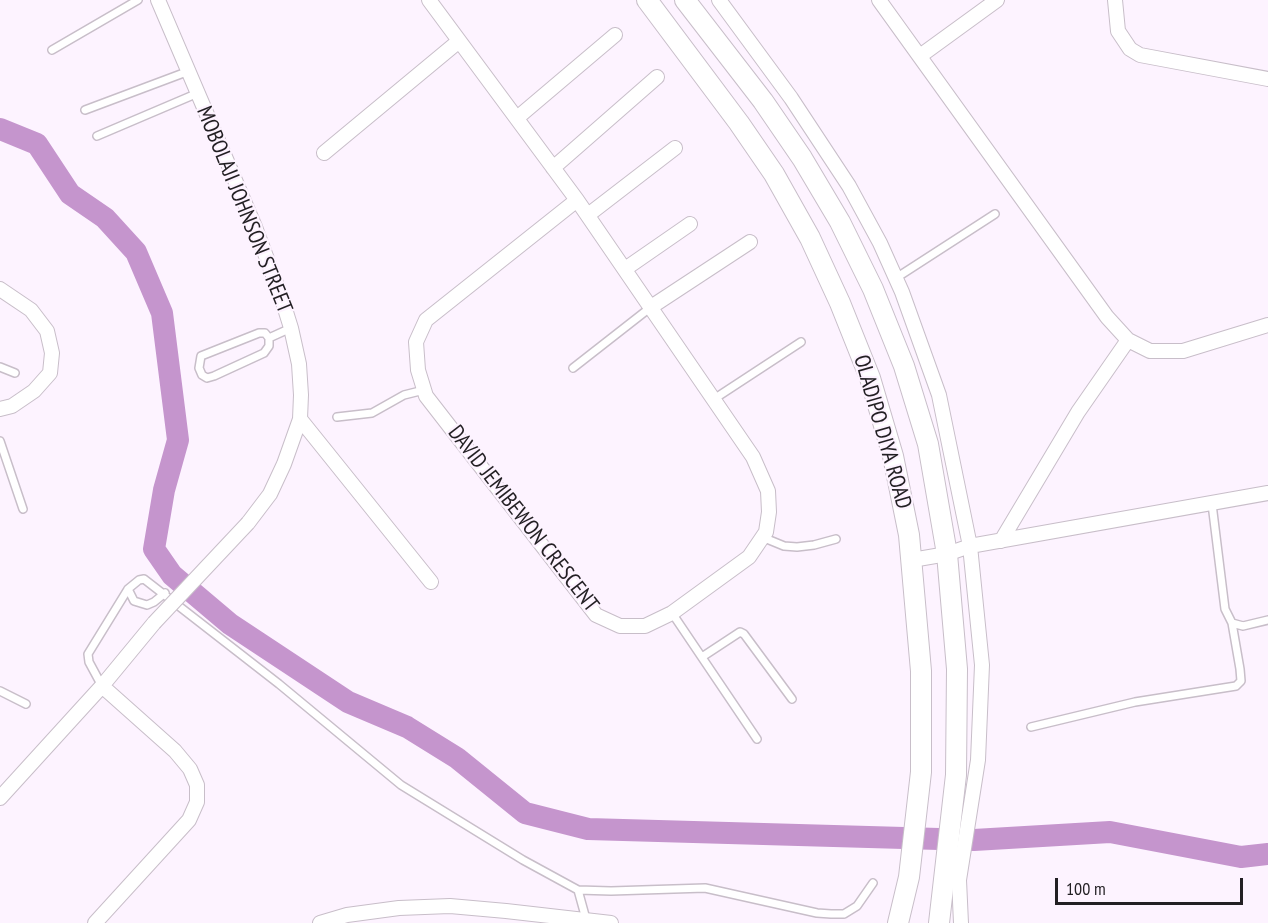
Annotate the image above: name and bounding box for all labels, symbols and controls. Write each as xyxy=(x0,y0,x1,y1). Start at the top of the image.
street label: MOBOLAJI JOHNSON STREET xyxy=(190,103,298,317)
street label: OLADIPO DIYA ROAD xyxy=(847,352,917,512)
street label: DAVID JEMIBEWON CRESCENT xyxy=(442,420,604,618)
scale bar xyxy=(1058,866,1246,904)
text: 100 m xyxy=(1066,877,1106,900)

